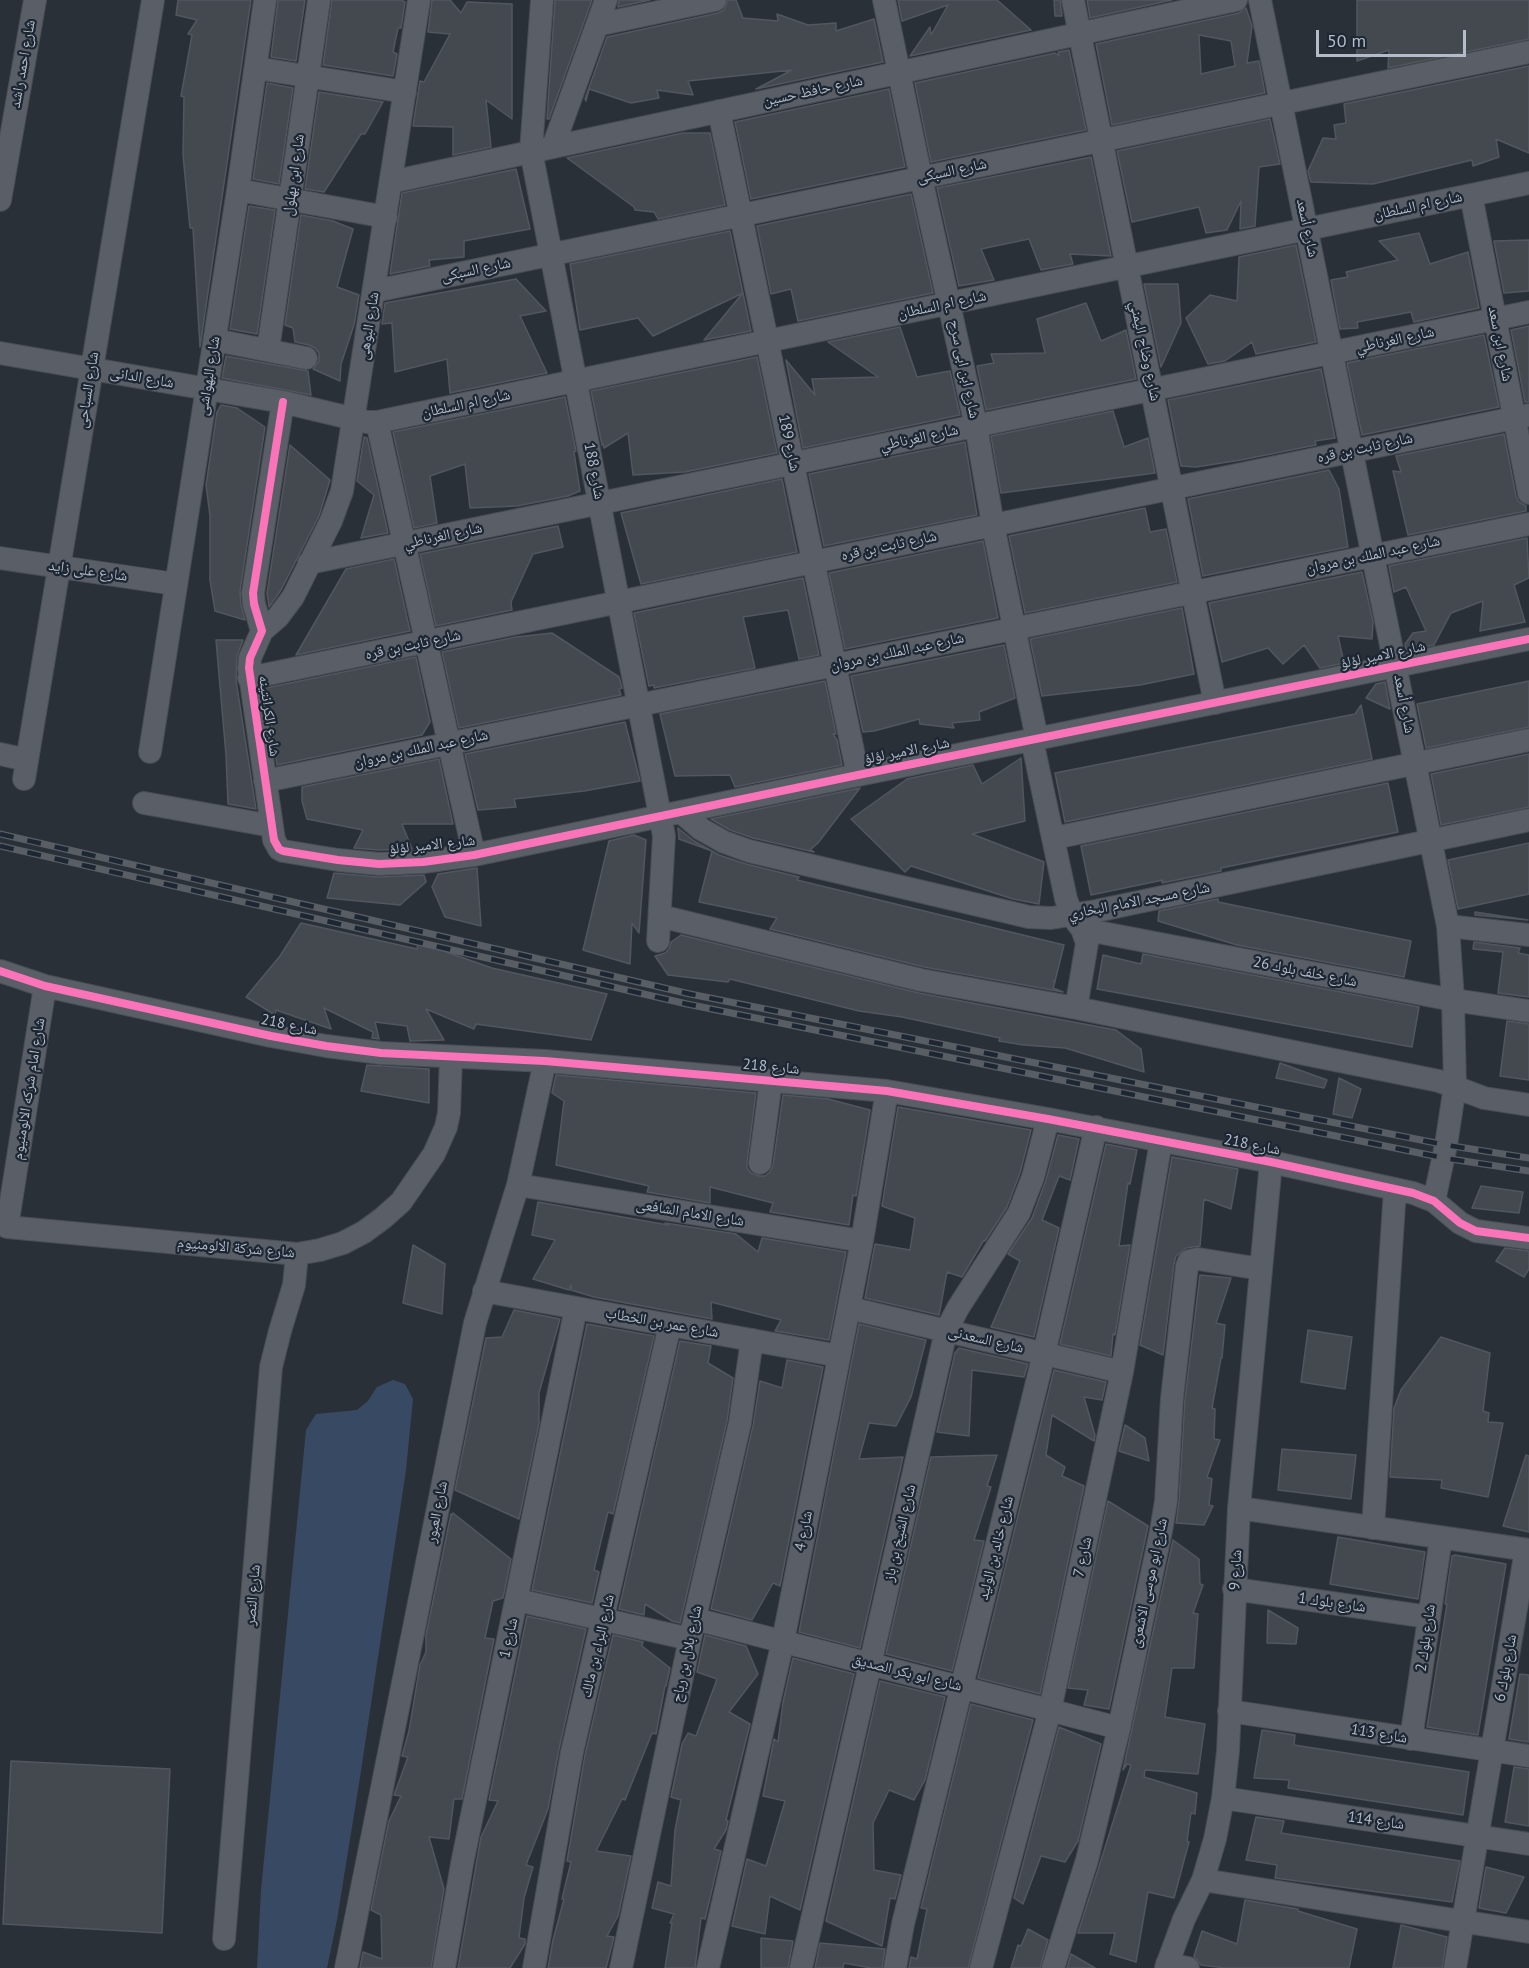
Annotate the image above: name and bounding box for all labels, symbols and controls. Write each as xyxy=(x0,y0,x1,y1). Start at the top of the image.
street label: شارع احمد راشد xyxy=(6,18,40,110)
scale bar xyxy=(1319,18,1469,56)
text: 50 m xyxy=(1327,29,1366,52)
street label: شارع حافظ حسين xyxy=(762,72,864,110)
street label: شارع ابن بهلول xyxy=(279,133,309,217)
street label: شارع السبكى xyxy=(916,155,988,187)
street label: شارع ام السلطان xyxy=(1372,188,1464,224)
street label: شارع أسعد xyxy=(1292,197,1322,259)
street label: شارع السبكى xyxy=(440,254,512,286)
street label: شارع ام السلطان xyxy=(896,287,988,323)
street label: شارع البوهى xyxy=(355,291,383,361)
street label: شارع وضاح اليمني xyxy=(1126,299,1164,403)
street label: شارع ابن سعد xyxy=(1484,305,1516,383)
street label: شارع ابن ابى سرح xyxy=(945,318,983,420)
street label: شارع الغرناطي xyxy=(1354,323,1436,357)
street label: شارع البهواشى xyxy=(194,335,224,417)
street label: شارع السباحى xyxy=(73,350,103,430)
street label: شارع الدانى xyxy=(109,364,175,392)
street label: شارع ام السلطان xyxy=(420,386,512,422)
street label: شارع 189 xyxy=(774,413,804,473)
street label: شارع الغرناطي xyxy=(878,421,960,455)
street label: شارع ثابت بن قره xyxy=(1316,429,1414,467)
street label: شارع 188 xyxy=(580,441,608,501)
street label: شارع الغرناطي xyxy=(402,519,484,553)
street label: شارع ثابت بن قره xyxy=(840,527,938,565)
street label: شارع عبد الملك بن مروان xyxy=(1304,532,1442,578)
street label: شارع على زايد xyxy=(47,557,129,585)
street label: شارع ثابت بن قره xyxy=(364,626,462,664)
street label: شارع عبد الملك بن مروان xyxy=(828,629,966,675)
street label: شارع الامير لؤلؤ xyxy=(1339,637,1427,673)
street label: شارع أسعد xyxy=(1390,673,1418,735)
street label: شارع الكرانتينه xyxy=(254,674,284,758)
street label: شارع عبد الملك بن مروان xyxy=(352,726,490,772)
street label: شارع الامير لؤلؤ xyxy=(863,734,951,768)
street label: شارع الامير لؤلؤ xyxy=(388,832,476,858)
street label: شارع مسجد الامام البخاري xyxy=(1067,878,1211,924)
street label: شارع خلف بلوك 26 xyxy=(1251,953,1359,991)
street label: شارع 218 xyxy=(259,1011,319,1039)
street label: شارع امام شركه الالومنيوم xyxy=(9,1017,49,1161)
street label: شارع 218 xyxy=(742,1056,800,1078)
street label: شارع 218 xyxy=(1222,1131,1282,1159)
street label: شارع الامام الشافعى xyxy=(635,1196,745,1230)
street label: شارع شركة الالومنيوم xyxy=(176,1234,296,1262)
street label: شارع عمر بن الخطاب xyxy=(604,1304,720,1342)
street label: شارع السعدنى xyxy=(946,1323,1026,1357)
street label: شارع العبور xyxy=(422,1480,452,1544)
street label: شارع الشيخ بن باز xyxy=(880,1483,920,1583)
street label: شارع خالد بن الوليد xyxy=(974,1494,1018,1602)
street label: شارع 4 xyxy=(791,1509,817,1553)
street label: شارع ابو موسى الاشعرى xyxy=(1126,1517,1172,1649)
street label: شارع 7 xyxy=(1070,1535,1096,1579)
street label: شارع 9 xyxy=(1226,1549,1246,1591)
street label: شارع النصر xyxy=(241,1564,265,1626)
street label: شارع بلوك 1 xyxy=(1297,1589,1367,1617)
street label: شارع البراء بن مالك xyxy=(577,1593,619,1699)
street label: شارع بلوك 2 xyxy=(1412,1603,1440,1673)
street label: شارع بلال بن رباح xyxy=(668,1604,706,1704)
street label: شارع 1 xyxy=(496,1616,522,1660)
street label: شارع بلوك 6 xyxy=(1491,1633,1521,1703)
street label: شارع ابو بكر الصديق xyxy=(850,1651,964,1695)
street label: شارع 113 xyxy=(1349,1721,1409,1747)
street label: شارع 114 xyxy=(1347,1808,1405,1834)

